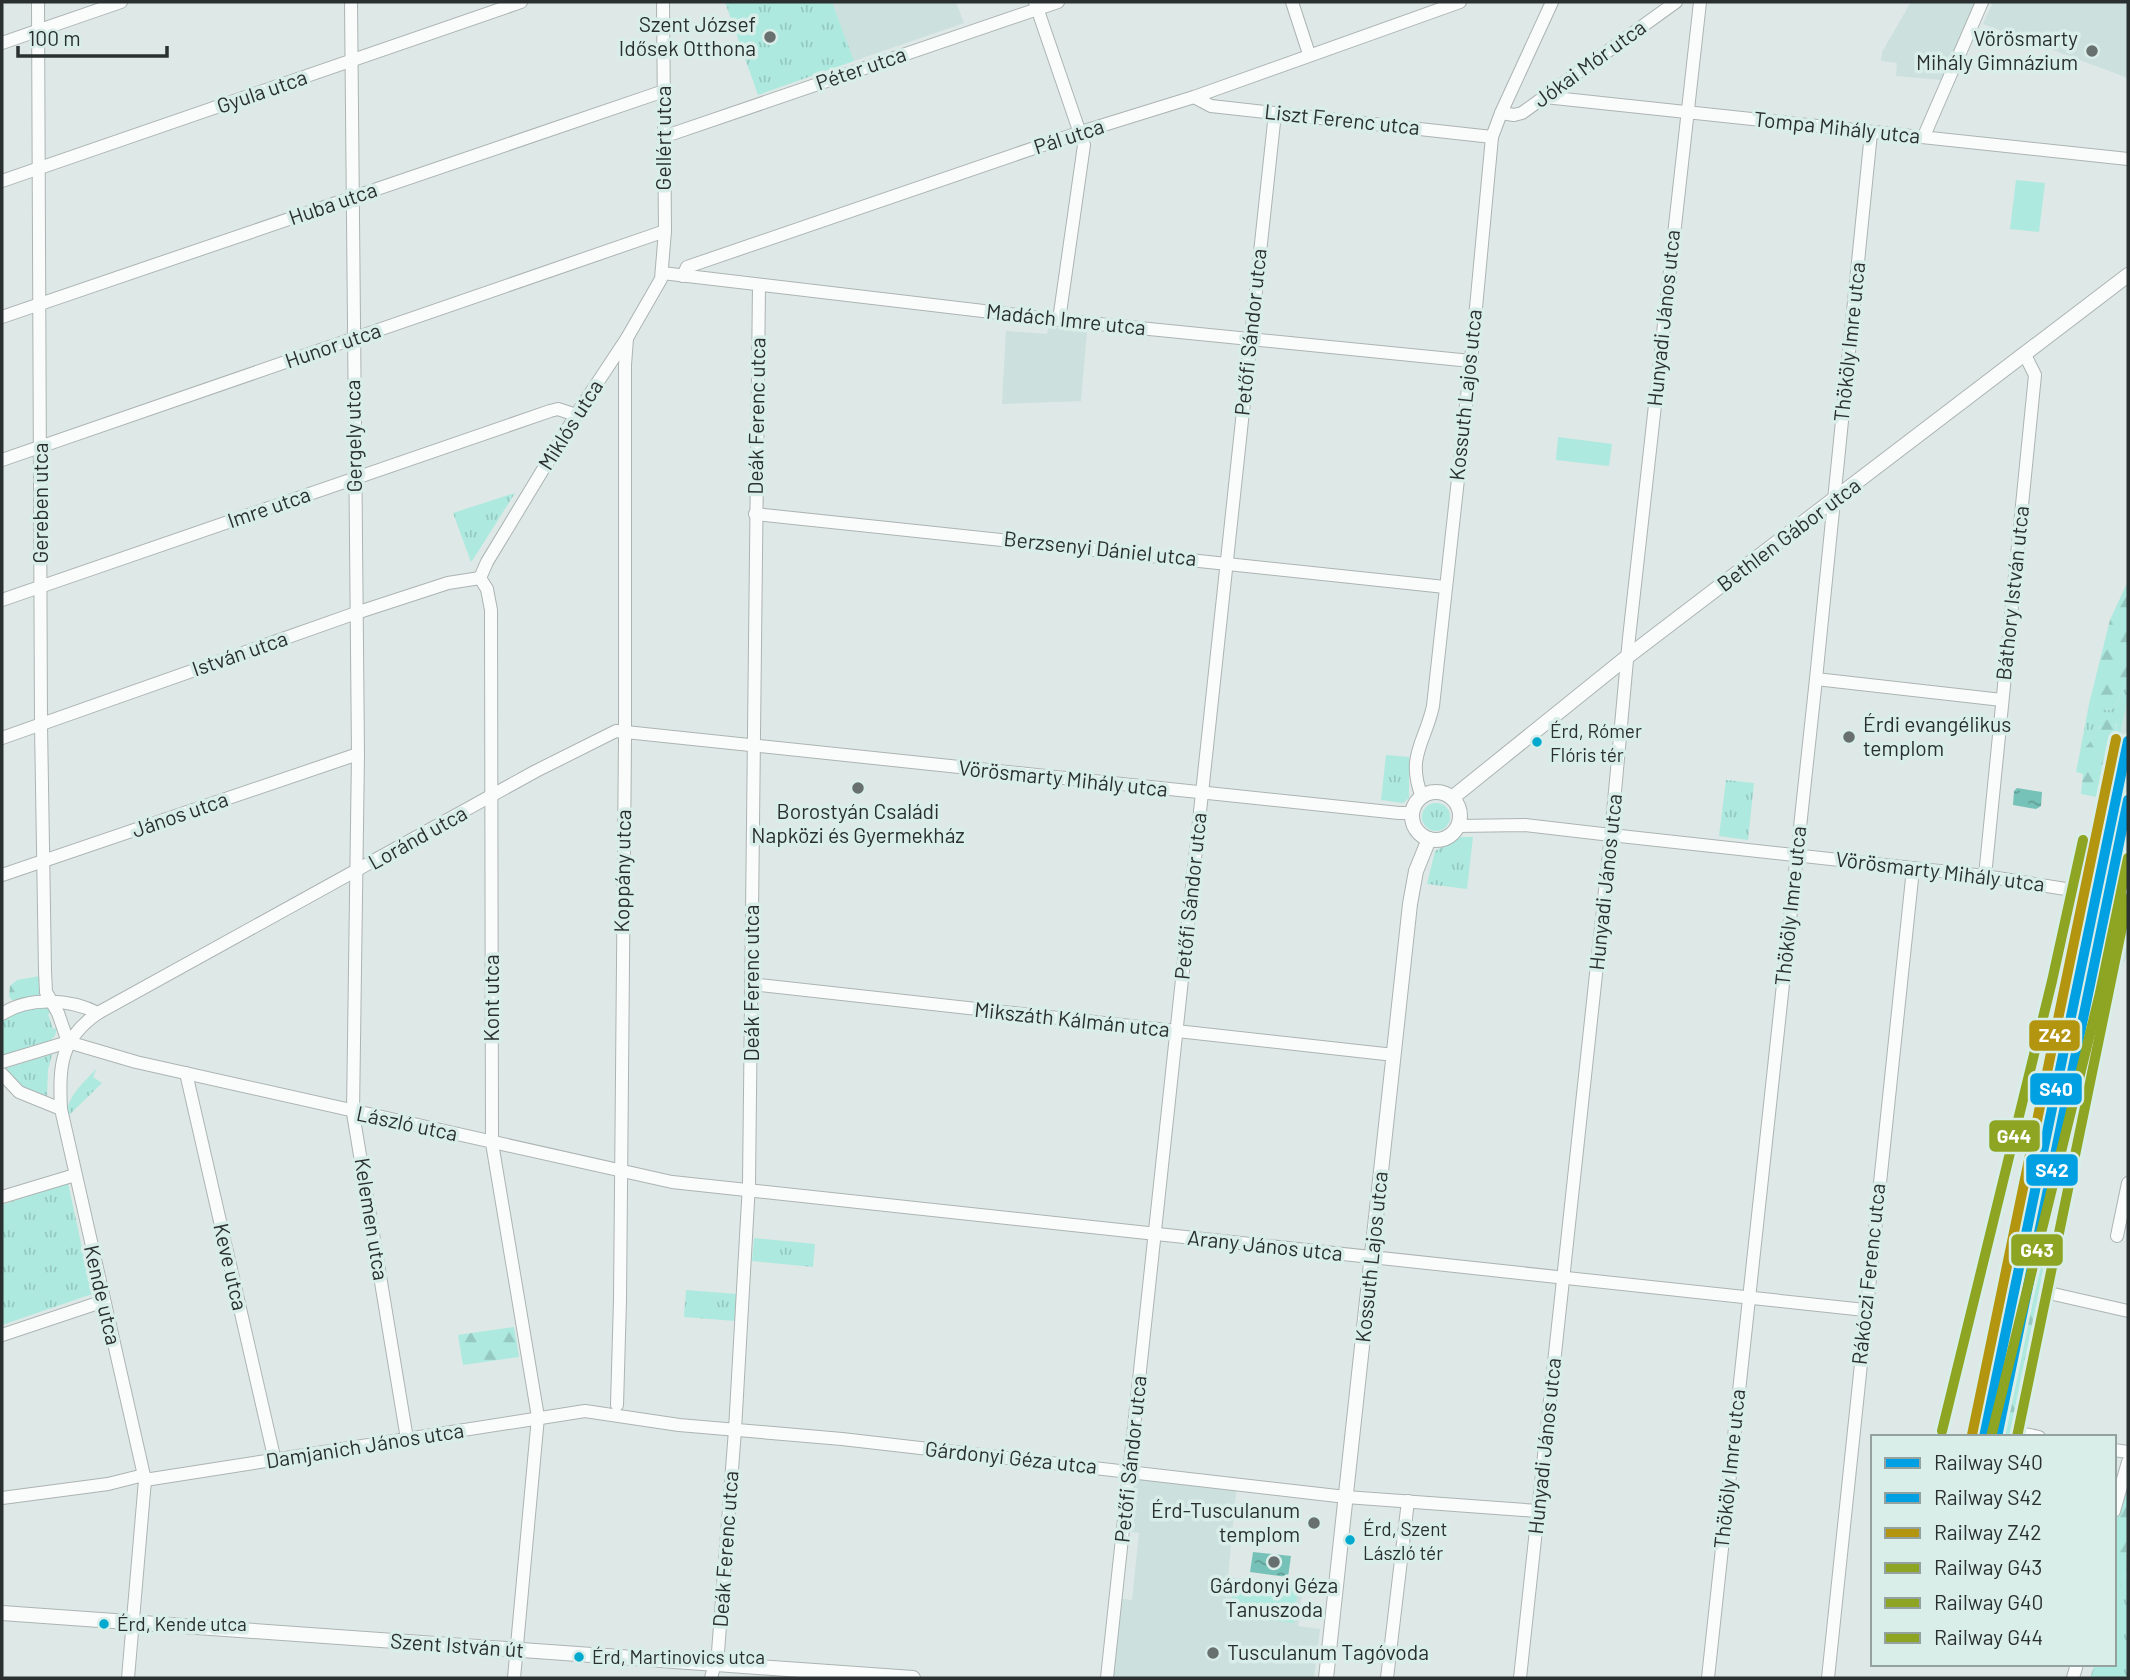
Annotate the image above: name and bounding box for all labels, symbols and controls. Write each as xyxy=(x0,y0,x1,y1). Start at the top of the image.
place label: Szent József Idősek Otthona xyxy=(619,11,756,60)
scale bar xyxy=(18,14,166,58)
street label: Jókai Mór utca xyxy=(1528,14,1650,112)
text: 100 m xyxy=(28,25,81,50)
place label: Vörösmarty Mihály Gimnázium xyxy=(1916,25,2078,74)
marker: Szent József Idősek Otthona xyxy=(762,29,778,45)
street label: Péter utca xyxy=(812,41,909,95)
marker: Vörösmarty Mihály Gimnázium xyxy=(2084,43,2100,59)
street label: Gyula utca xyxy=(213,63,310,118)
street label: Gellért utca xyxy=(650,86,675,190)
street label: Liszt Ferenc utca xyxy=(1263,98,1421,139)
street label: Tompa Mihály utca xyxy=(1753,105,1922,148)
street label: Pál utca xyxy=(1030,113,1107,159)
street label: Huba utca xyxy=(285,176,380,229)
street label: Hunyadi János utca xyxy=(1641,228,1684,407)
street label: Petőfi Sándor utca xyxy=(1228,247,1271,417)
street label: Thököly Imre utca xyxy=(1828,261,1869,423)
street label: Madách Imre utca xyxy=(985,298,1147,339)
street label: Kossuth Lajos utca xyxy=(1443,308,1486,482)
street label: Hunor utca xyxy=(281,317,384,373)
street label: Deák Ferenc utca xyxy=(742,337,769,495)
street label: Miklós utca xyxy=(532,375,607,474)
street label: Gergely utca xyxy=(339,379,366,493)
street label: Gereben utca xyxy=(27,442,52,564)
street label: Bethlen Gábor utca xyxy=(1711,472,1865,596)
street label: Imre utca xyxy=(224,481,313,532)
street label: Báthory István utca xyxy=(1990,504,2033,681)
street label: Berzsenyi Dániel utca xyxy=(1002,525,1198,570)
street label: István utca xyxy=(188,625,291,681)
place label: Érdi evangélikus templom xyxy=(1863,711,2011,760)
place label: Érd, Rómer Flóris tér xyxy=(1550,719,1642,766)
marker: Érdi evangélikus templom xyxy=(1841,729,1857,745)
marker: Érd, Rómer Flóris tér xyxy=(1530,735,1544,749)
street label: Vörösmarty Mihály utca xyxy=(957,754,1169,801)
marker: Borostyán Családi Napközi és Gyermekház xyxy=(850,780,866,796)
street label: János utca xyxy=(128,785,231,842)
street label: Hunyadi János utca xyxy=(1583,792,1626,971)
place label: Borostyán Családi Napközi és Gyermekház xyxy=(751,798,965,847)
street label: Loránd utca xyxy=(364,799,471,874)
street label: Koppány utca xyxy=(608,809,635,933)
street label: Petőfi Sándor utca xyxy=(1168,811,1211,981)
street label: Thököly Imre utca xyxy=(1769,825,1810,987)
street label: Vörösmarty Mihály utca xyxy=(1834,845,2046,896)
street label: Deák Ferenc utca xyxy=(738,904,763,1062)
street label: Kont utca xyxy=(478,954,503,1042)
street label: Mikszáth Kálmán utca xyxy=(973,996,1171,1041)
line badge: Z42 xyxy=(2028,1019,2081,1052)
text: Z42 xyxy=(2039,1023,2071,1046)
line badge: S40 xyxy=(2029,1072,2083,1106)
text: S40 xyxy=(2039,1077,2073,1100)
street label: László utca xyxy=(355,1100,460,1145)
line badge: G44 xyxy=(1988,1119,2041,1153)
text: G44 xyxy=(1997,1124,2031,1147)
line badge: S42 xyxy=(2025,1153,2079,1187)
street label: Kelemen utca xyxy=(350,1156,395,1282)
text: S42 xyxy=(2035,1158,2069,1181)
street label: Kossuth Lajos utca xyxy=(1349,1170,1392,1344)
street label: Rákóczi Ferenc utca xyxy=(1846,1182,1889,1366)
street label: Keve utca xyxy=(209,1221,254,1313)
street label: Arany János utca xyxy=(1186,1224,1344,1265)
line badge: G43 xyxy=(2010,1233,2064,1267)
text: G43 xyxy=(2020,1238,2054,1261)
street label: Kende utca xyxy=(80,1242,127,1347)
street label: Hunyadi János utca xyxy=(1522,1356,1565,1535)
street label: Petőfi Sándor utca xyxy=(1108,1374,1151,1544)
street label: Thököly Imre utca xyxy=(1708,1388,1749,1550)
street label: Damjanich János utca xyxy=(264,1417,465,1473)
street label: Gárdonyi Géza utca xyxy=(924,1435,1098,1478)
legend xyxy=(1871,1435,2116,1666)
text: Railway S40 xyxy=(1934,1449,2043,1474)
street label: Deák Ferenc utca xyxy=(707,1470,742,1628)
text: Railway S42 xyxy=(1934,1484,2042,1509)
place label: Érd-Tusculanum templom xyxy=(1151,1497,1300,1546)
marker: Érd-Tusculanum templom xyxy=(1306,1515,1322,1531)
place label: Érd, Szent László tér xyxy=(1363,1517,1447,1564)
text: Railway Z42 xyxy=(1934,1519,2042,1544)
marker: Érd, Szent László tér xyxy=(1343,1533,1357,1547)
marker: Gárdonyi Géza Tanuszoda xyxy=(1266,1554,1282,1570)
text: Railway G43 xyxy=(1934,1554,2042,1579)
place label: Gárdonyi Géza Tanuszoda xyxy=(1210,1572,1338,1621)
text: Railway G40 xyxy=(1934,1589,2043,1614)
place label: Érd, Kende utca xyxy=(117,1612,247,1635)
marker: Érd, Kende utca xyxy=(97,1617,111,1631)
text: Railway G44 xyxy=(1934,1624,2043,1649)
street label: Szent István út xyxy=(389,1627,525,1662)
place label: Tusculanum Tagóvoda xyxy=(1227,1639,1429,1664)
place label: Érd, Martinovics utca xyxy=(592,1645,765,1668)
marker: Tusculanum Tagóvoda xyxy=(1205,1645,1221,1661)
marker: Érd, Martinovics utca xyxy=(572,1650,586,1664)

